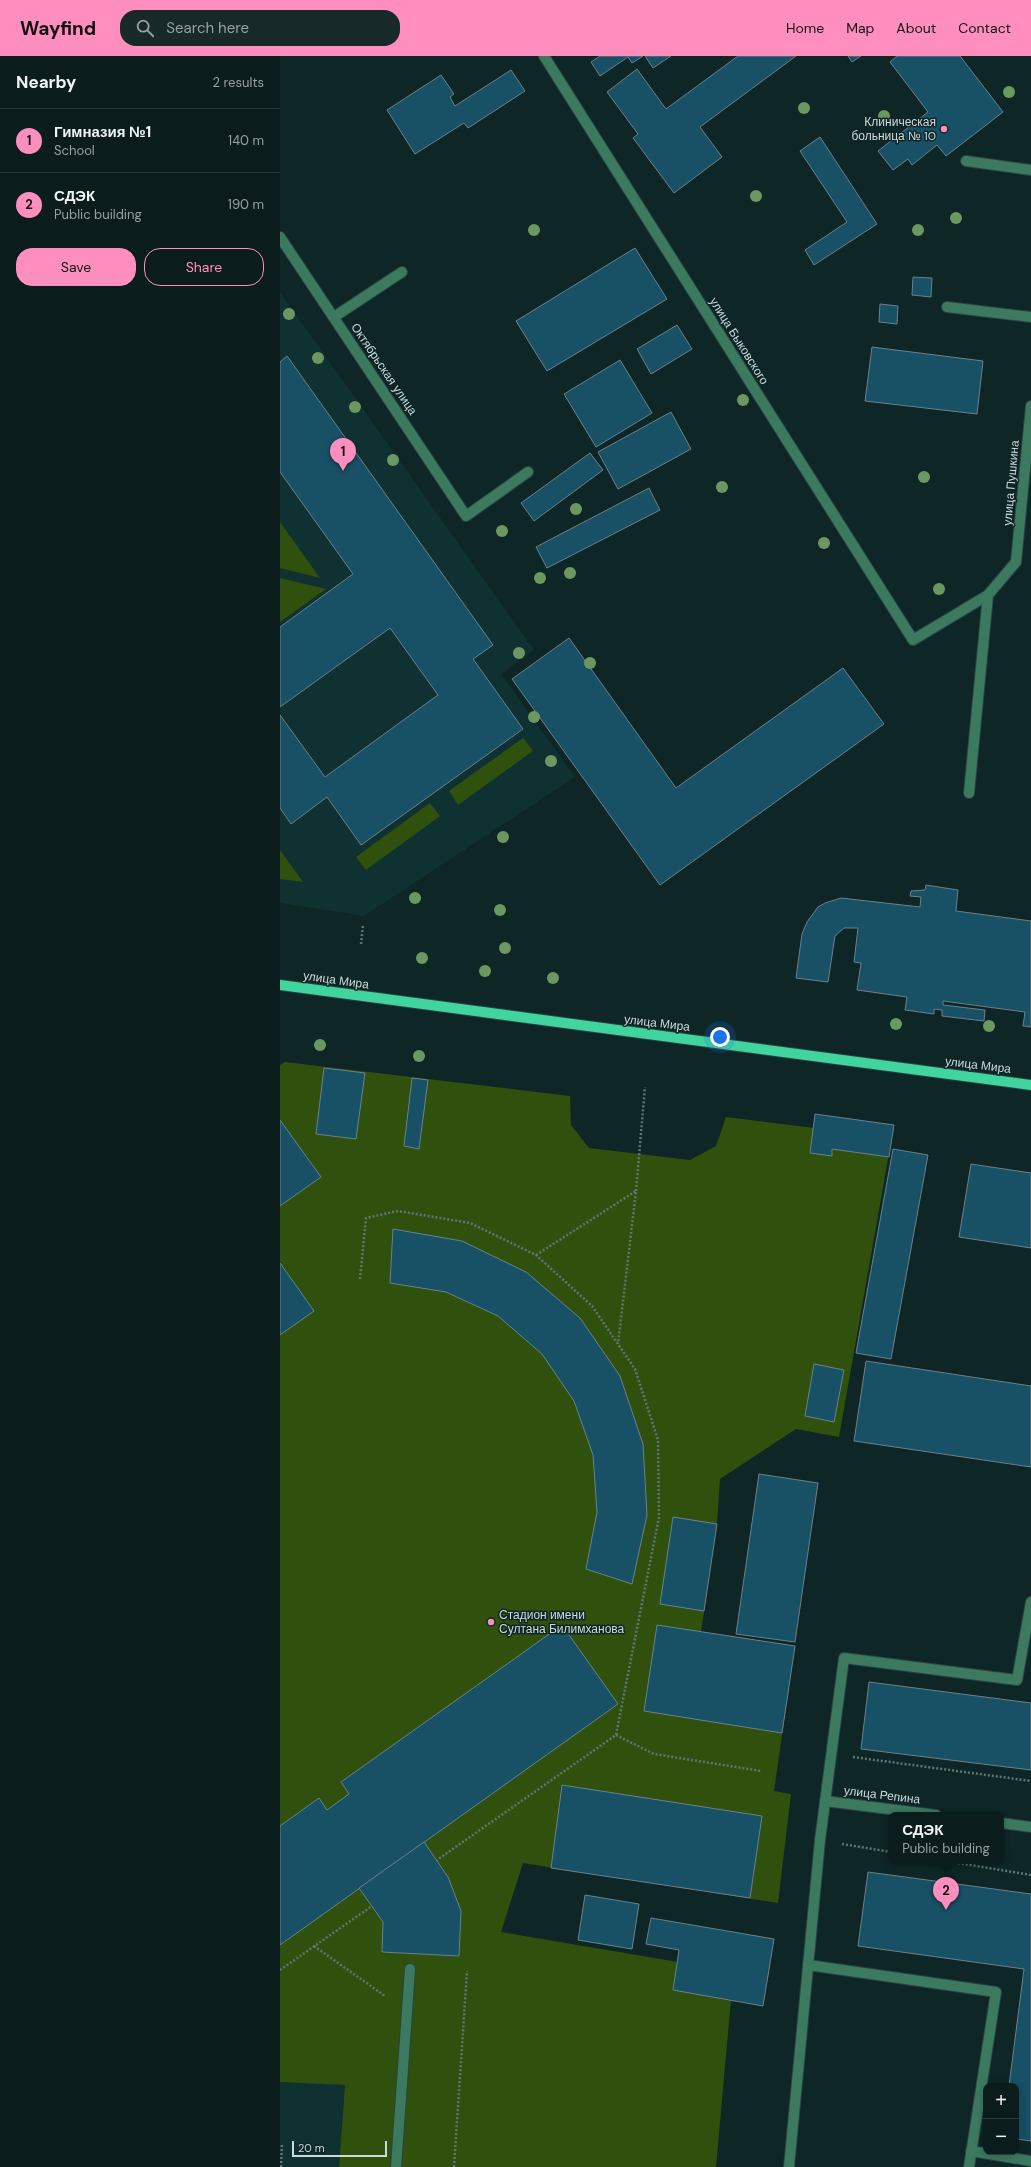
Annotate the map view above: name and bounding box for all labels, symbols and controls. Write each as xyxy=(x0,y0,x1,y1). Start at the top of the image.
search box xyxy=(120,10,400,46)
text: Wayfind xyxy=(20,16,96,41)
icon: search xyxy=(134,17,156,39)
text: Search here xyxy=(166,18,249,38)
text: Home xyxy=(786,19,824,37)
text: Map xyxy=(846,19,874,37)
text: About xyxy=(896,19,936,37)
text: Contact xyxy=(958,19,1011,37)
text: Nearby xyxy=(16,71,76,93)
text: 2 results xyxy=(213,74,264,91)
place label: Клиническая больница № 10 xyxy=(851,114,936,144)
text: Гимназия №1 xyxy=(54,122,151,142)
marker: Клиническая больница № 10 xyxy=(939,124,949,134)
text: 1 xyxy=(27,132,31,149)
text: 140 m xyxy=(228,132,264,149)
text: School xyxy=(54,142,95,159)
text: СДЭК xyxy=(54,186,95,206)
text: 2 xyxy=(25,196,33,213)
text: 190 m xyxy=(228,196,264,213)
text: Public building xyxy=(54,206,142,223)
button: Save xyxy=(16,248,136,286)
button: Share xyxy=(144,248,264,286)
street label: улица Быковского xyxy=(706,294,772,388)
street label: Октябрьская улица xyxy=(347,320,421,418)
pin: 1 xyxy=(330,438,356,471)
street label: улица Пушкина xyxy=(999,439,1023,526)
street label: улица Мира xyxy=(302,967,370,993)
street label: улица Мира xyxy=(623,1011,691,1035)
your location xyxy=(710,1027,730,1047)
street label: улица Мира xyxy=(944,1053,1012,1077)
place label: Стадион имени Султана Билимханова xyxy=(499,1607,625,1637)
marker: Стадион имени Султана Билимханова xyxy=(486,1617,496,1627)
street label: улица Репина xyxy=(843,1782,921,1808)
popup xyxy=(888,1812,1004,1864)
text: СДЭК xyxy=(902,1820,943,1840)
text: Public building xyxy=(902,1840,990,1857)
pin: 2 xyxy=(933,1877,959,1910)
map controls xyxy=(983,2083,1019,2155)
button: + xyxy=(983,2083,1019,2119)
button: − xyxy=(983,2119,1019,2155)
scale bar xyxy=(292,2139,387,2158)
text: 20 m xyxy=(298,2141,324,2155)

